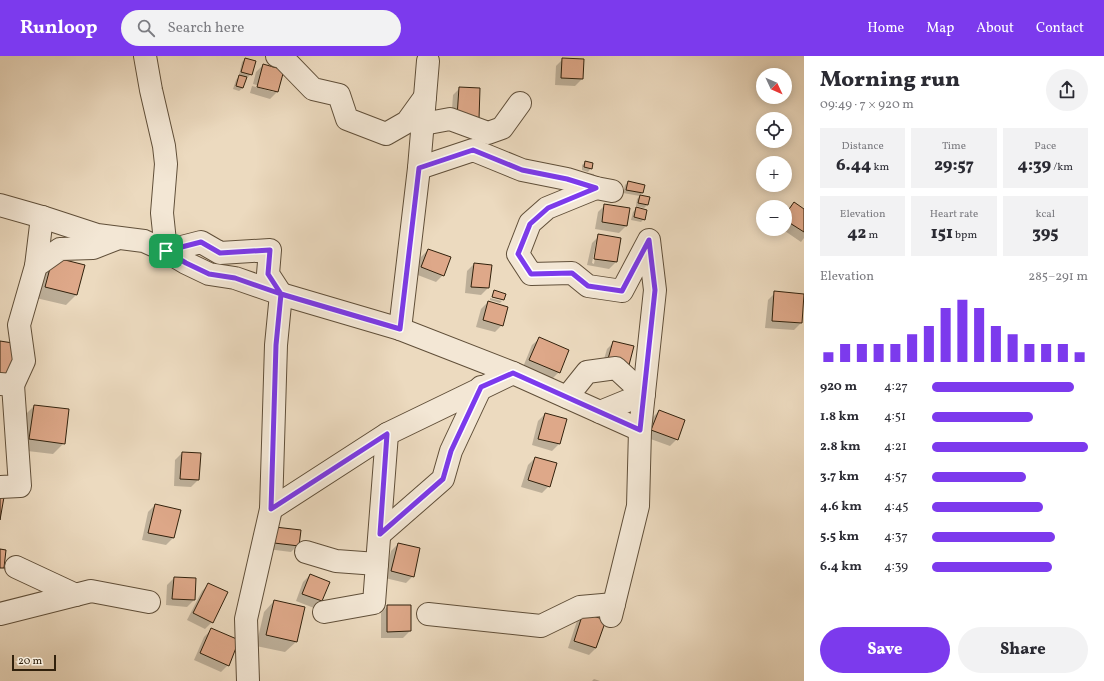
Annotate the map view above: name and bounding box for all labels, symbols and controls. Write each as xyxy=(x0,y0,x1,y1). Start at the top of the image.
search box xyxy=(121,10,401,46)
text: Runloop xyxy=(20,15,97,41)
icon: search xyxy=(135,17,157,39)
text: Search here xyxy=(167,18,244,39)
text: Home xyxy=(867,19,904,38)
text: Map xyxy=(926,19,954,38)
text: About xyxy=(976,19,1014,38)
text: Contact xyxy=(1036,19,1084,38)
text: Morning run xyxy=(820,65,960,96)
north arrow xyxy=(756,68,792,104)
map controls xyxy=(756,68,792,236)
button: share xyxy=(1046,69,1088,111)
text: 09:49 · 7 × 920 m xyxy=(820,96,914,114)
button: locate xyxy=(756,112,792,148)
text: Distance xyxy=(842,139,884,154)
text: Time xyxy=(942,139,966,154)
text: Pace xyxy=(1034,139,1056,154)
text: 6.44 xyxy=(836,154,871,177)
text: 29:57 xyxy=(934,154,974,177)
text: 4:39 xyxy=(1018,154,1051,177)
button: + xyxy=(756,156,792,192)
text: km xyxy=(871,160,889,175)
text: /km xyxy=(1051,160,1073,175)
button: − xyxy=(756,200,792,236)
text: Elevation xyxy=(840,207,886,222)
text: Heart rate xyxy=(930,207,978,222)
text: kcal xyxy=(1036,207,1055,222)
text: 42 xyxy=(847,222,866,245)
text: 151 xyxy=(931,222,953,245)
text: 395 xyxy=(1032,222,1058,245)
text: m xyxy=(866,228,878,243)
text: bpm xyxy=(953,228,977,243)
pin xyxy=(149,234,183,268)
icon: arrive xyxy=(155,240,177,262)
text: Elevation xyxy=(820,268,874,286)
text: 285–291 m xyxy=(1028,268,1088,286)
text: 920 m xyxy=(820,378,857,396)
text: 4:27 xyxy=(884,378,908,396)
text: 1.8 km xyxy=(820,408,859,426)
text: 4:51 xyxy=(884,408,906,426)
text: 2.8 km xyxy=(820,438,861,456)
text: 4:21 xyxy=(884,438,907,456)
text: 3.7 km xyxy=(820,468,859,486)
text: 4:57 xyxy=(884,468,907,486)
text: 4.6 km xyxy=(820,498,862,516)
text: 4:45 xyxy=(884,498,908,516)
text: 5.5 km xyxy=(820,528,859,546)
text: 4:37 xyxy=(884,528,908,546)
text: 6.4 km xyxy=(820,558,862,576)
text: 4:39 xyxy=(884,558,908,576)
button: Save xyxy=(820,627,950,673)
button: Share xyxy=(958,627,1088,673)
scale bar xyxy=(12,653,56,672)
text: 20 m xyxy=(18,654,42,669)

